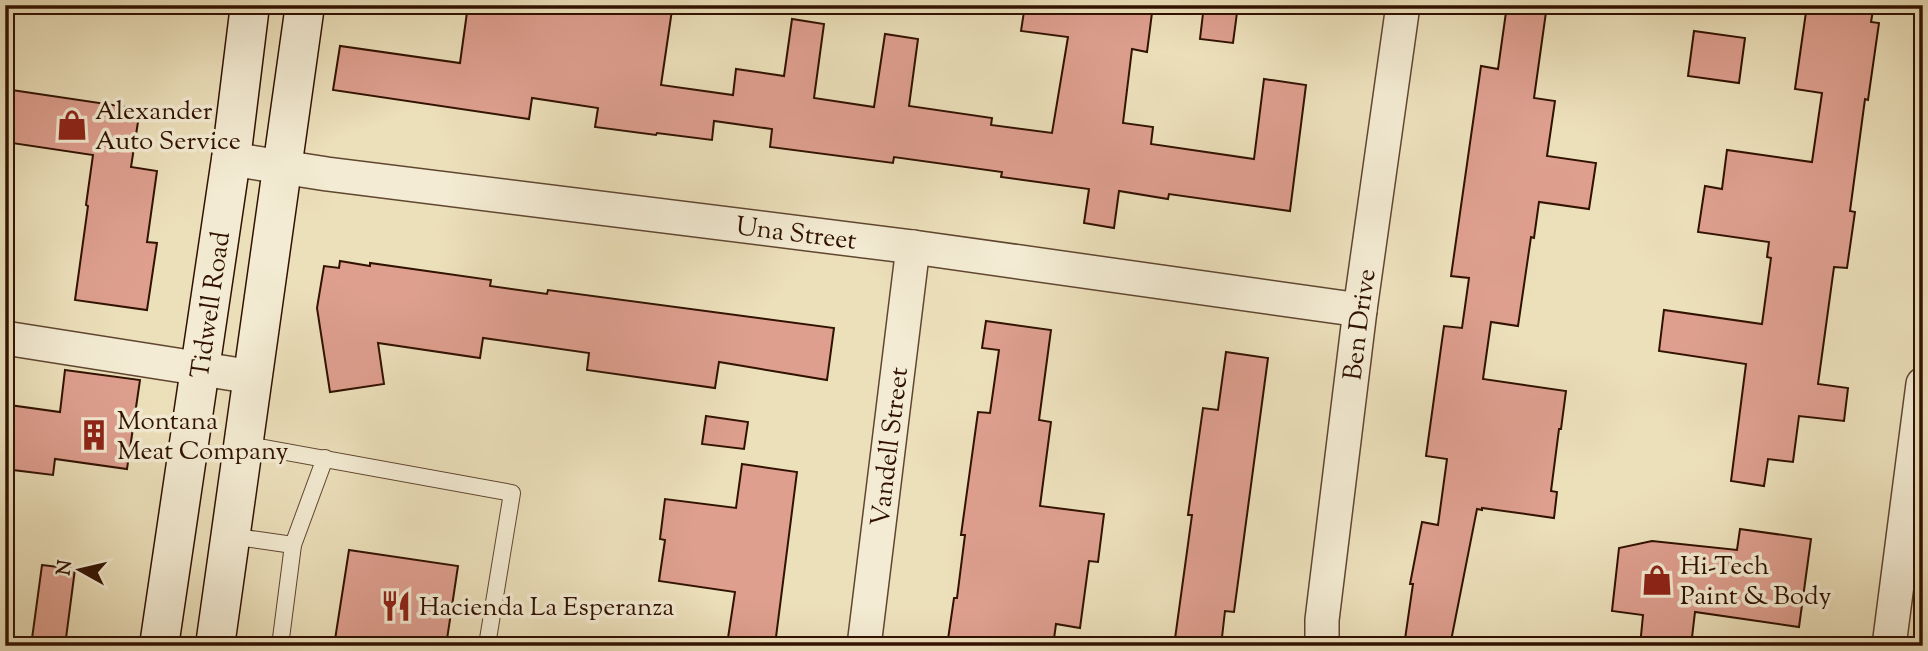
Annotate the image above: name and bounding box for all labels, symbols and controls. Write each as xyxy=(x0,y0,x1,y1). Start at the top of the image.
place label: Alexander Auto Service xyxy=(95,94,241,161)
shop icon: Alexander Auto Service xyxy=(55,108,89,142)
street label: Una Street xyxy=(733,209,858,261)
street label: Tidwell Road xyxy=(183,229,241,381)
street label: Ben Drive xyxy=(1336,266,1387,382)
street label: Vandell Street xyxy=(863,365,919,529)
place label: Montana Meat Company xyxy=(117,404,288,471)
building icon: Montana Meat Company xyxy=(77,418,111,452)
north arrow xyxy=(46,536,116,606)
place label: Hi-Tech Paint & Body xyxy=(1680,549,1831,616)
text: N xyxy=(51,559,80,577)
shop icon: Hi-Tech Paint & Body xyxy=(1640,563,1674,597)
restaurant icon: Hacienda La Esperanza xyxy=(379,589,413,623)
place label: Hacienda La Esperanza xyxy=(419,590,674,627)

